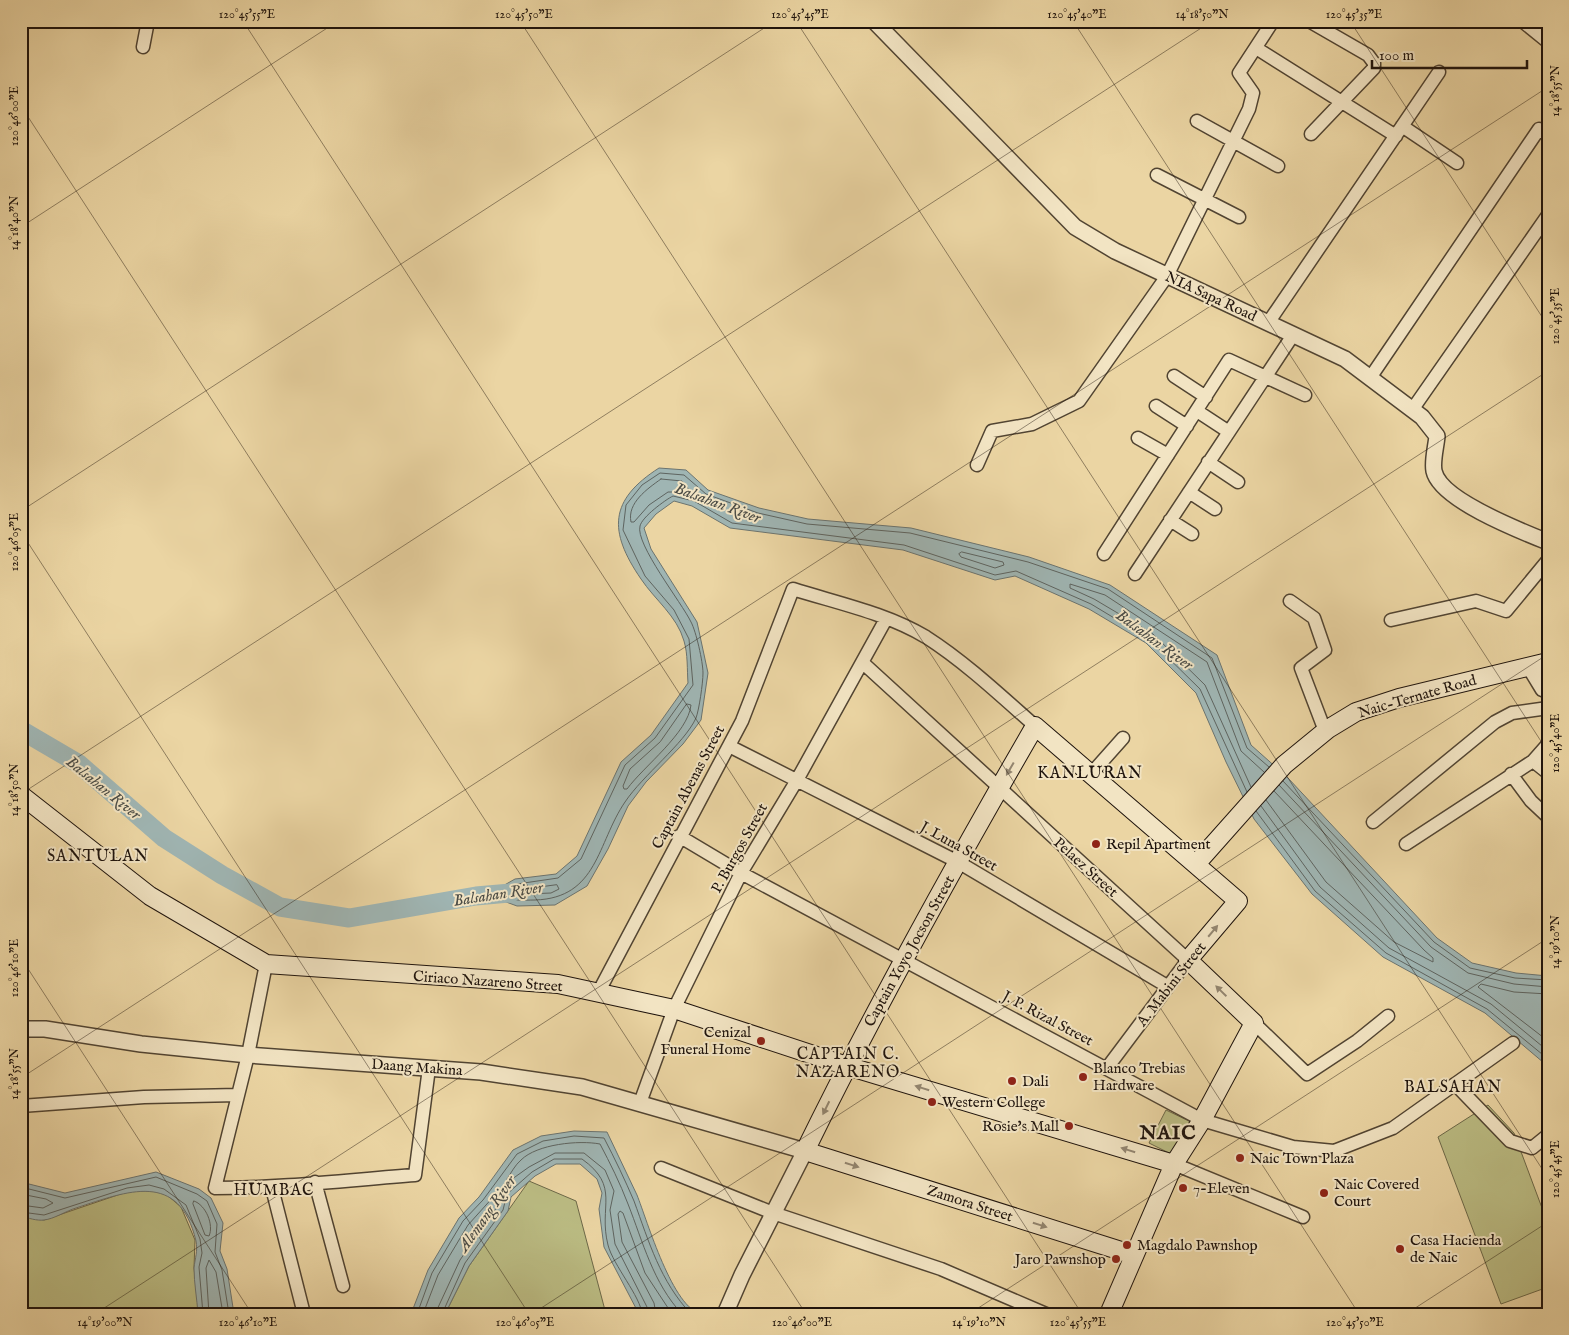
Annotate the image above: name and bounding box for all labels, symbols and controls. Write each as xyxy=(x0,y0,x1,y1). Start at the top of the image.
text: 120°45'55"E xyxy=(219,7,275,22)
text: 120°45'50"E xyxy=(495,7,553,22)
text: 120°45'45"E xyxy=(771,7,829,22)
text: 120°45'40"E xyxy=(1047,7,1107,22)
text: 14°18'50"N xyxy=(1175,7,1229,22)
text: 120°45'35"E xyxy=(1326,7,1382,22)
scale bar xyxy=(1372,38,1526,70)
text: 100 m xyxy=(1379,46,1415,65)
text: 14°18'55"N xyxy=(1548,65,1563,117)
text: 120°46'00"E xyxy=(7,86,22,146)
text: 14°18'40"N xyxy=(7,195,22,250)
street label: NIA Sapa Road xyxy=(1162,267,1260,326)
text: 120°45'35"E xyxy=(1548,288,1563,344)
water label: Balsahan River xyxy=(671,479,765,529)
text: 120°46'05"E xyxy=(7,513,22,571)
water label: Balsahan River xyxy=(1111,606,1198,676)
street label: Naic-Ternate Road xyxy=(1356,670,1479,722)
text: 120°45'40"E xyxy=(1548,713,1563,773)
street label: Captain Abenas Street xyxy=(648,722,729,852)
water label: Balsahan River xyxy=(61,752,145,826)
one-way arrow xyxy=(1006,762,1015,775)
text: 14°18'50"N xyxy=(7,763,22,817)
district label: KANLURAN xyxy=(1037,764,1143,784)
street label: P. Burgos Street xyxy=(707,800,772,896)
street label: J. Luna Street xyxy=(915,816,1001,875)
street label: Pelaez Street xyxy=(1049,833,1122,901)
place label: Repil Apartment xyxy=(1106,835,1211,854)
marker: Repil Apartment xyxy=(1090,838,1102,850)
district label: SANTULAN xyxy=(47,847,149,867)
street label: Captain Yoyo Jocson Street xyxy=(860,872,959,1030)
water label: Balsahan River xyxy=(452,878,546,912)
text: 14°19'10"N xyxy=(1548,914,1563,969)
one-way arrow xyxy=(1208,924,1219,937)
street label: A. Mabini Street xyxy=(1132,938,1210,1031)
text: 120°46'10"E xyxy=(7,939,22,997)
street label: Ciriaco Nazareno Street xyxy=(413,967,563,996)
one-way arrow xyxy=(1215,985,1227,997)
street label: J. P. Rizal Street xyxy=(997,986,1096,1050)
place label: Cenizal Funeral Home xyxy=(660,1023,752,1059)
marker: Cenizal Funeral Home xyxy=(755,1035,767,1047)
district label: CAPTAIN C. NAZARENO xyxy=(796,1045,900,1083)
text: 14°18'55"N xyxy=(7,1048,22,1100)
street label: Daang Makina xyxy=(371,1055,464,1080)
place label: Blanco Trebias Hardware xyxy=(1093,1059,1185,1095)
marker: Blanco Trebias Hardware xyxy=(1077,1071,1089,1083)
place label: Dali xyxy=(1022,1072,1049,1091)
marker: Dali xyxy=(1006,1075,1018,1087)
district label: BALSAHAN xyxy=(1404,1078,1502,1098)
one-way arrow xyxy=(914,1084,929,1092)
place label: Western College xyxy=(942,1093,1045,1112)
marker: Western College xyxy=(926,1096,938,1108)
one-way arrow xyxy=(822,1101,830,1115)
place label: Rosie's Mall xyxy=(982,1117,1060,1136)
marker: Rosie's Mall xyxy=(1063,1120,1075,1132)
district label: NAIC xyxy=(1138,1121,1197,1146)
text: 120°45'45"E xyxy=(1548,1140,1563,1198)
one-way arrow xyxy=(1120,1146,1135,1153)
place label: Naic Town Plaza xyxy=(1250,1149,1355,1168)
marker: Naic Town Plaza xyxy=(1234,1152,1246,1164)
one-way arrow xyxy=(844,1162,859,1170)
water label: Alemang River xyxy=(453,1171,522,1258)
place label: Naic Covered Court xyxy=(1334,1175,1420,1211)
place label: 7-Eleven xyxy=(1193,1179,1250,1198)
district label: HUMBAC xyxy=(234,1181,314,1201)
street label: Zamora Street xyxy=(925,1181,1015,1226)
marker: 7-Eleven xyxy=(1177,1182,1189,1194)
marker: Naic Covered Court xyxy=(1318,1187,1330,1199)
one-way arrow xyxy=(1033,1221,1048,1229)
place label: Casa Hacienda de Naic xyxy=(1410,1231,1502,1267)
place label: Magdalo Pawnshop xyxy=(1137,1236,1258,1255)
marker: Magdalo Pawnshop xyxy=(1121,1239,1133,1251)
marker: Casa Hacienda de Naic xyxy=(1394,1243,1406,1255)
place label: Jaro Pawnshop xyxy=(1013,1250,1106,1269)
marker: Jaro Pawnshop xyxy=(1110,1253,1122,1265)
text: 14°19'00"N xyxy=(77,1315,133,1330)
text: 120°46'10"E xyxy=(219,1315,277,1330)
text: 120°46'05"E xyxy=(496,1315,554,1330)
text: 120°46'00"E xyxy=(772,1315,832,1330)
text: 14°19'10"N xyxy=(952,1315,1007,1330)
text: 120°45'55"E xyxy=(1050,1315,1106,1330)
text: 120°45'50"E xyxy=(1326,1315,1384,1330)

